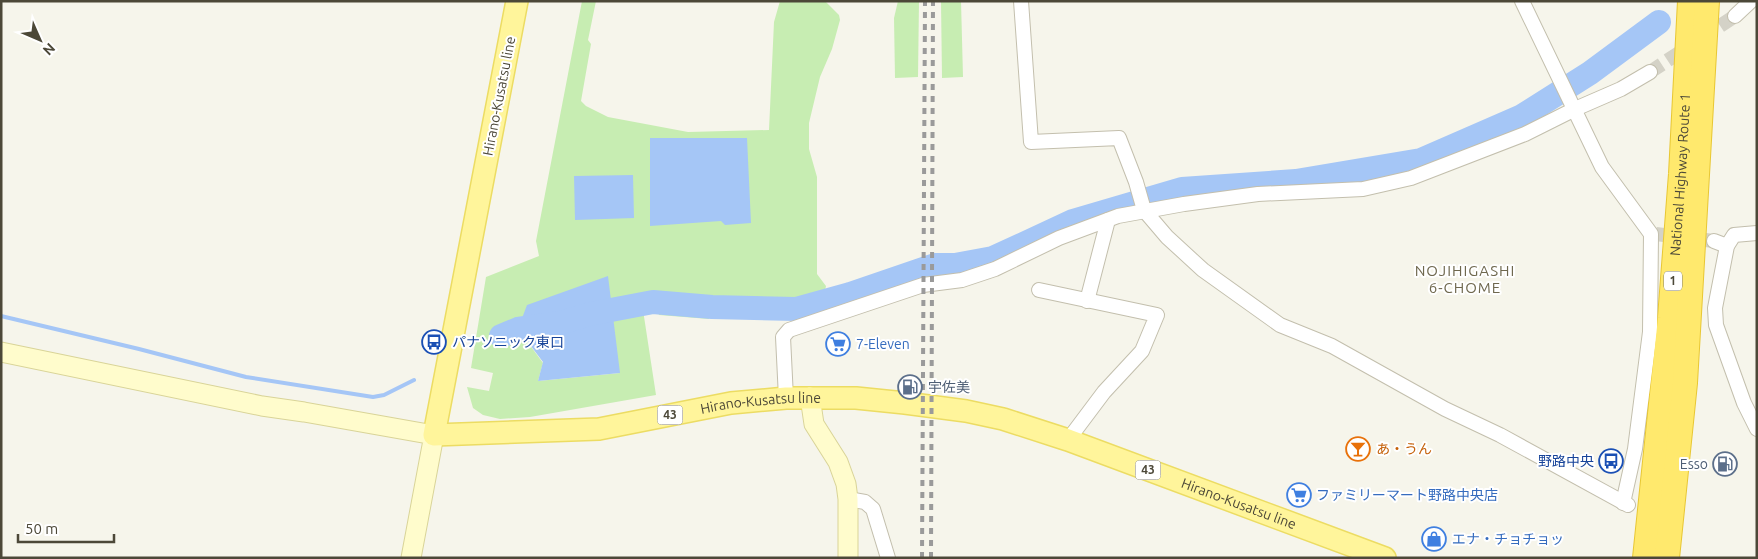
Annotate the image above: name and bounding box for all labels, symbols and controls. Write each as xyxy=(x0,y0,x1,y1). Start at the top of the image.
north arrow xyxy=(15,15,65,65)
street label: Hirano-Kusatsu line xyxy=(480,35,518,157)
text: N xyxy=(40,40,59,59)
street label: National Highway Route 1 xyxy=(1667,93,1693,257)
district label: NOJIHIGASHI 6-CHOME xyxy=(1415,262,1515,296)
road number: 1 xyxy=(1664,272,1682,290)
bus stop icon: パナソニック東口 xyxy=(421,329,447,355)
supermarket icon: 7-Eleven xyxy=(825,331,851,357)
place label: パナソニック東口 xyxy=(452,334,564,350)
place label: 7-Eleven xyxy=(856,336,910,352)
fuel station icon: 宇佐美 xyxy=(897,374,923,400)
place label: 宇佐美 xyxy=(928,379,970,395)
street label: Hirano-Kusatsu line xyxy=(699,390,821,417)
road number: 43 xyxy=(658,406,682,424)
bar icon: あ・うん xyxy=(1345,436,1371,462)
place label: あ・うん xyxy=(1376,441,1432,457)
bus stop icon: 野路中央 xyxy=(1598,448,1624,474)
fuel station icon: Esso xyxy=(1712,451,1738,477)
place label: 野路中央 xyxy=(1538,453,1594,469)
place label: Esso xyxy=(1680,456,1708,472)
road number: 43 xyxy=(1136,460,1160,480)
street label: Hirano-Kusatsu line xyxy=(1179,475,1299,532)
supermarket icon: ファミリーマート野路中央店 xyxy=(1286,482,1312,508)
place label: ファミリーマート野路中央店 xyxy=(1316,487,1498,503)
scale bar xyxy=(18,512,114,544)
text: 50 m xyxy=(25,520,58,537)
shop icon: エナ・チョチョッ xyxy=(1421,526,1447,552)
place label: エナ・チョチョッ xyxy=(1452,531,1564,547)

